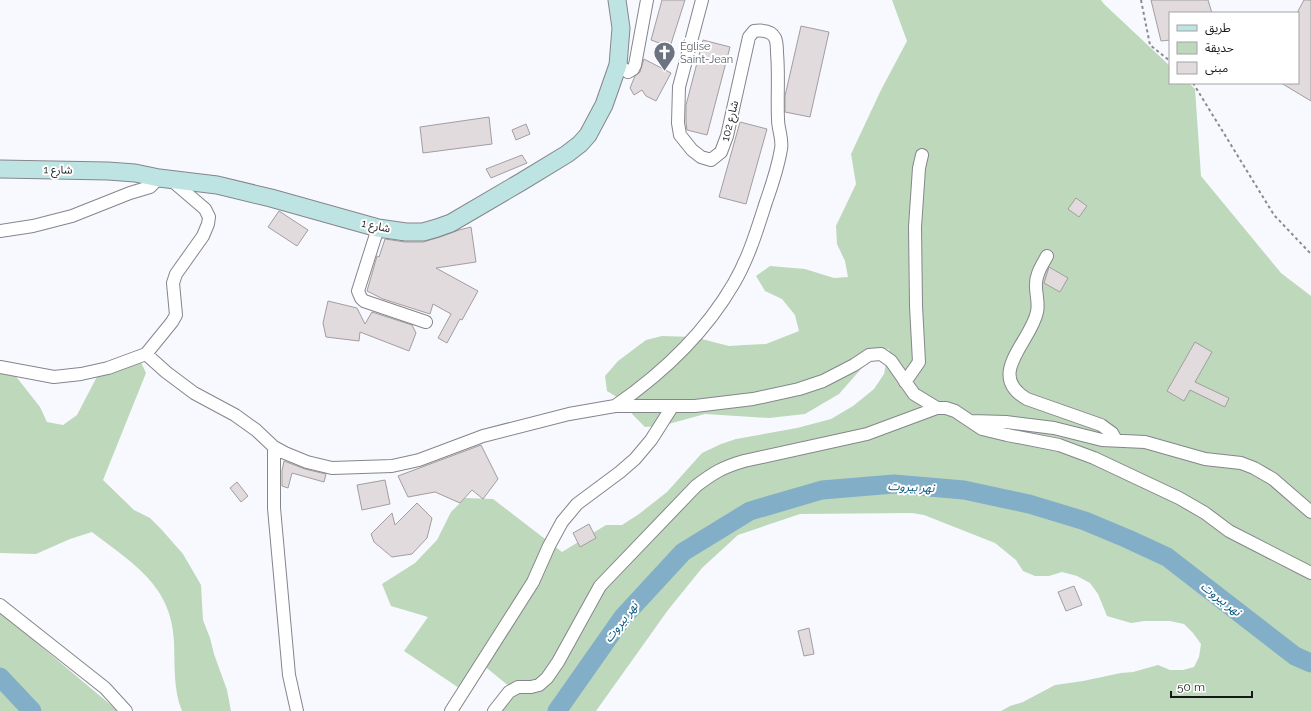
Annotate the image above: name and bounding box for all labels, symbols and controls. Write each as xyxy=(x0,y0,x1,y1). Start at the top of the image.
legend xyxy=(1169,12,1299,84)
text: طريق xyxy=(1205,21,1231,36)
church icon: Église Saint-Jean xyxy=(651,39,677,72)
place label: Église Saint-Jean xyxy=(680,39,733,66)
text: حديقة xyxy=(1205,41,1234,55)
text: مبنى xyxy=(1205,61,1228,75)
street label: شارع 102 xyxy=(719,99,742,143)
street label: شارع 1 xyxy=(43,163,73,178)
street label: شارع 1 xyxy=(360,217,392,236)
water label: نهر بيروت xyxy=(887,479,936,495)
water label: نهر بيروت xyxy=(1198,579,1245,620)
water label: نهر بيروت xyxy=(601,598,642,645)
scale bar xyxy=(1171,673,1252,699)
text: 50 m xyxy=(1177,680,1205,694)

